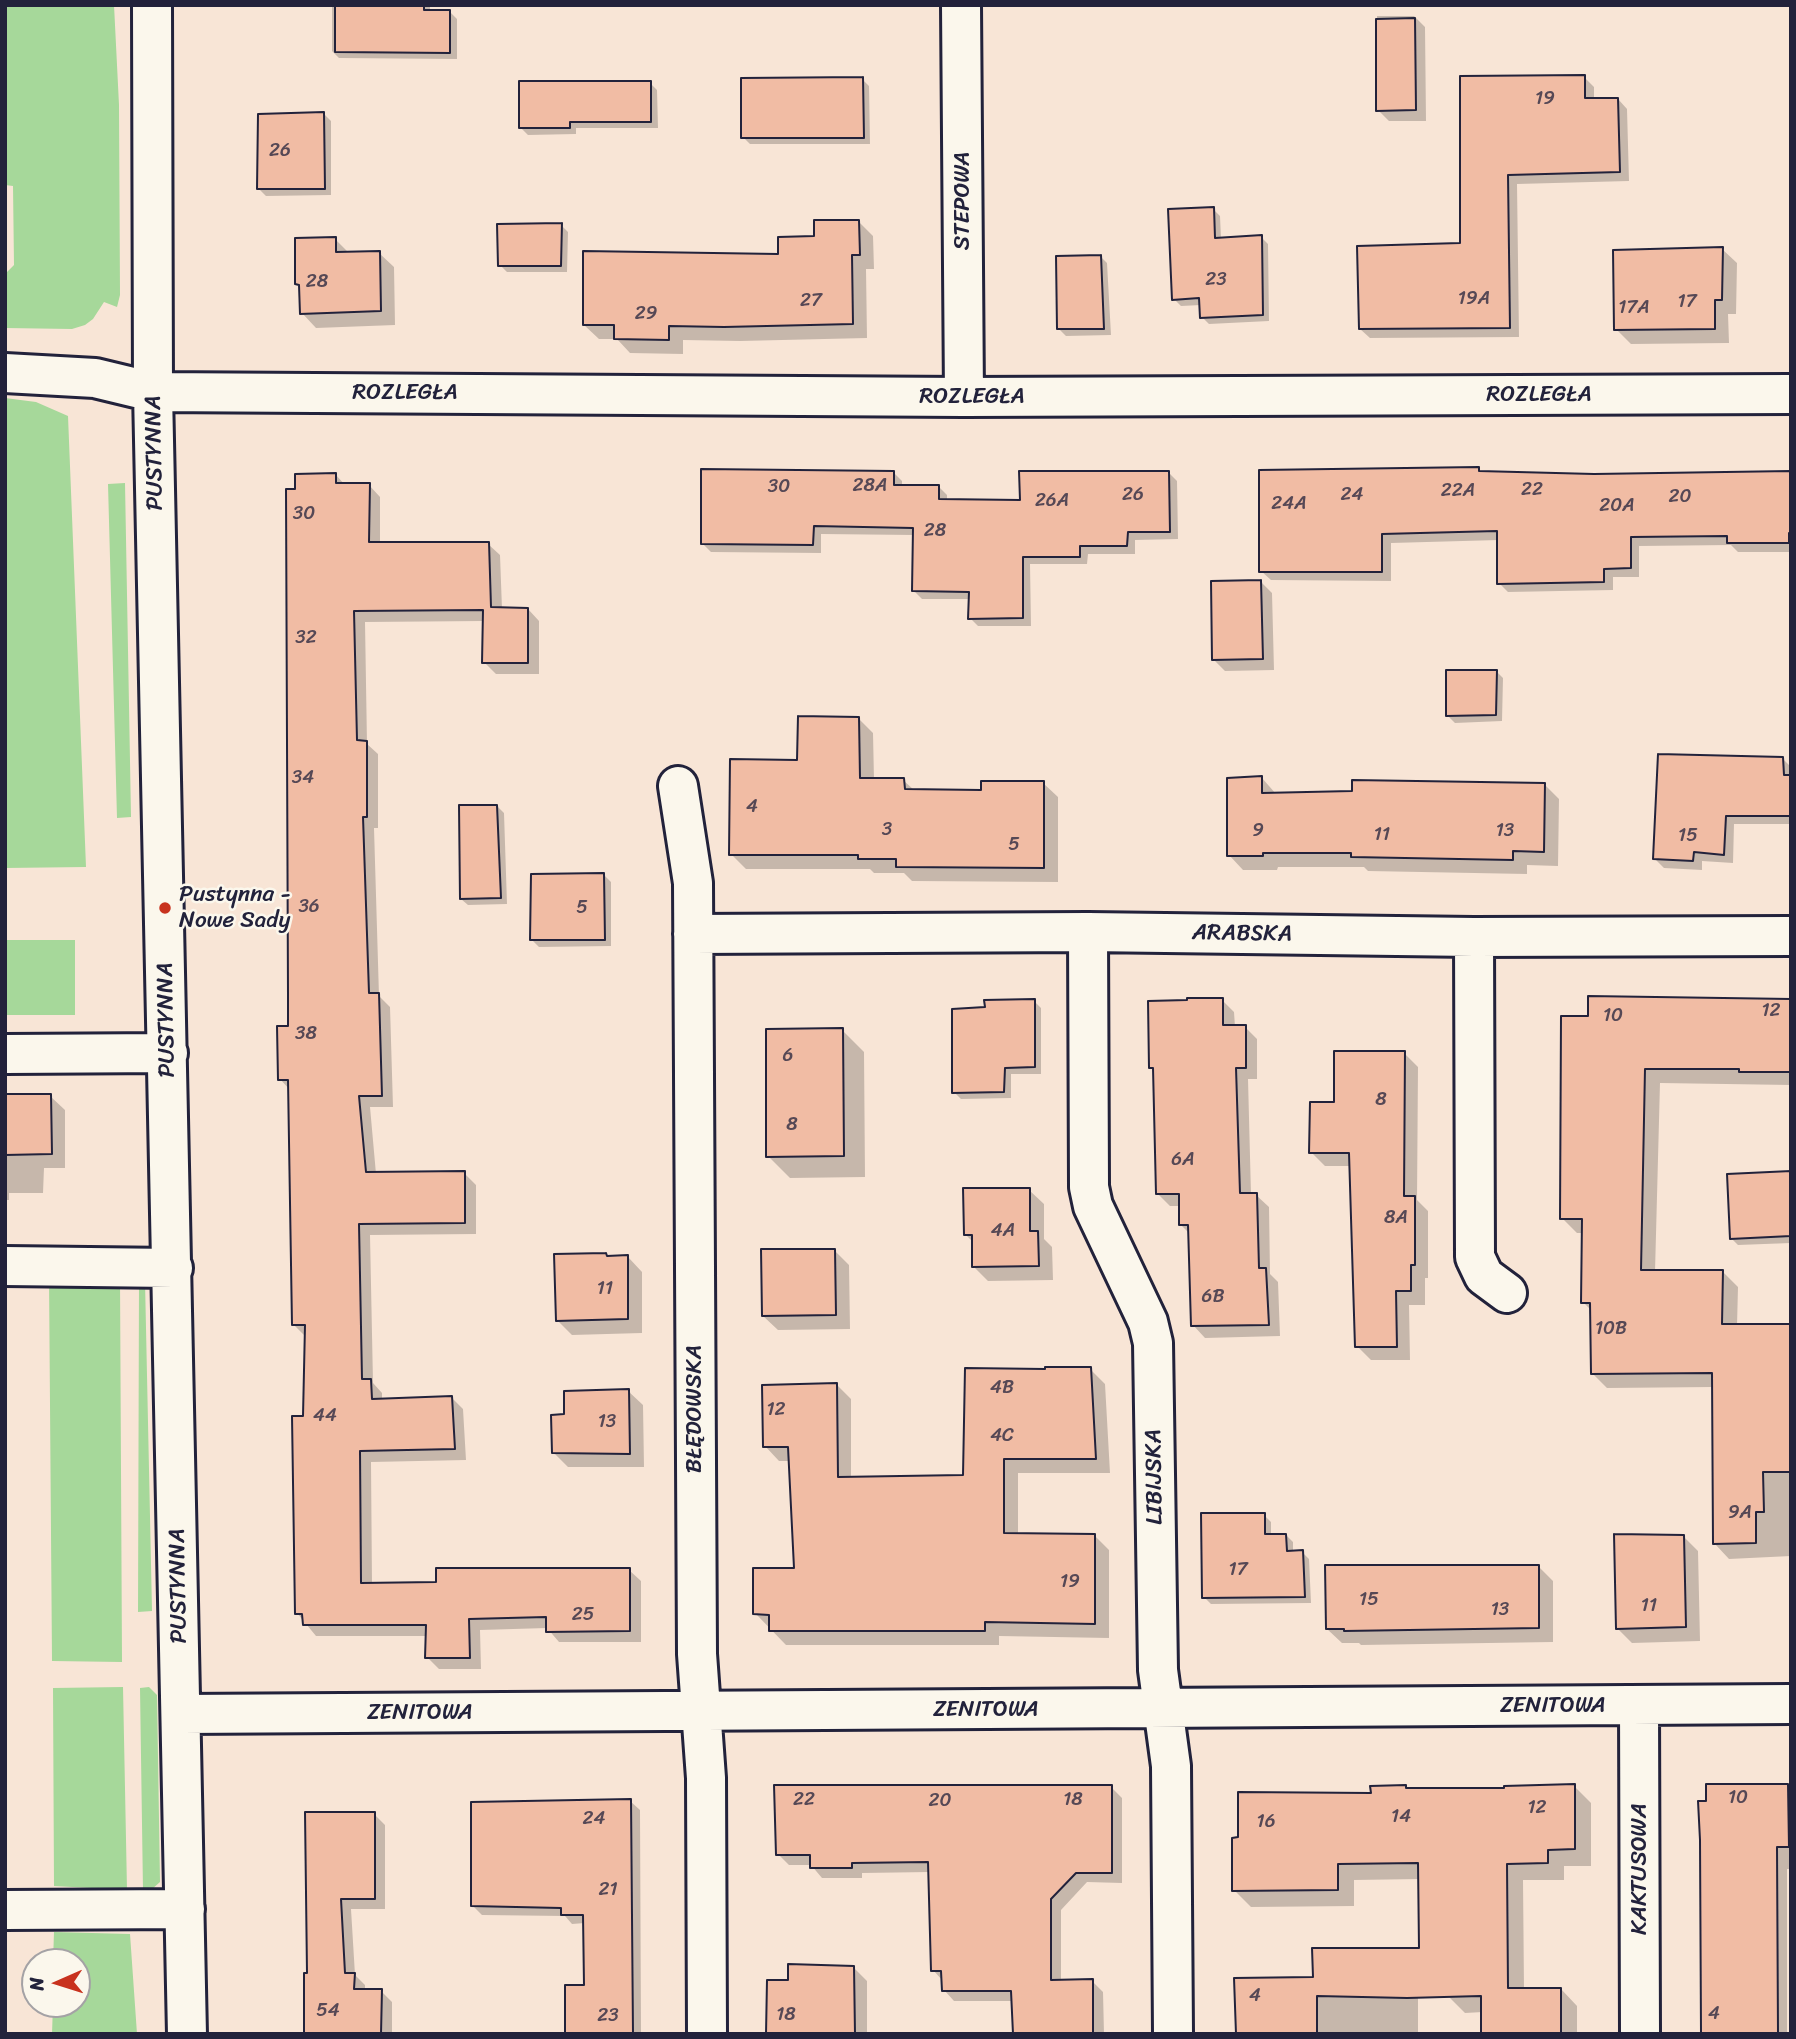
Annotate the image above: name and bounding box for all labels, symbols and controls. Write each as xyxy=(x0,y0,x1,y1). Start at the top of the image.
house number: 19 xyxy=(1535,88,1555,110)
house number: 26 xyxy=(269,140,291,162)
street label: STEPOWA xyxy=(949,152,977,250)
house number: 23 xyxy=(1205,269,1227,291)
house number: 28 xyxy=(306,271,328,293)
house number: 19A xyxy=(1458,288,1490,310)
house number: 27 xyxy=(800,290,822,312)
house number: 17 xyxy=(1678,291,1696,313)
house number: 17A xyxy=(1618,297,1650,319)
house number: 29 xyxy=(635,303,657,325)
street label: ROZLEGŁA xyxy=(352,379,458,407)
street label: ROZLEGŁA xyxy=(1486,381,1592,409)
street label: ROZLEGŁA xyxy=(919,383,1025,411)
street label: PUSTYNNA xyxy=(140,395,170,511)
house number: 28A xyxy=(853,475,887,497)
house number: 30 xyxy=(768,476,790,498)
house number: 22 xyxy=(1521,479,1543,501)
house number: 22A xyxy=(1441,480,1475,502)
house number: 26 xyxy=(1122,484,1144,506)
house number: 24 xyxy=(1341,484,1363,506)
house number: 20 xyxy=(1669,486,1691,508)
house number: 26A xyxy=(1035,490,1069,512)
house number: 24A xyxy=(1271,493,1307,515)
house number: 20A xyxy=(1599,495,1635,517)
house number: 30 xyxy=(293,503,315,525)
house number: 28 xyxy=(924,520,946,542)
house number: 32 xyxy=(295,627,317,649)
house number: 34 xyxy=(292,767,314,789)
house number: 4 xyxy=(746,796,758,818)
house number: 3 xyxy=(882,819,892,841)
house number: 9 xyxy=(1252,820,1264,842)
house number: 13 xyxy=(1496,820,1514,842)
house number: 11 xyxy=(1374,824,1390,846)
house number: 15 xyxy=(1678,825,1698,847)
house number: 5 xyxy=(1008,834,1020,856)
place label: Pustynna - Nowe Sady xyxy=(179,881,291,935)
house number: 36 xyxy=(298,896,320,918)
house number: 5 xyxy=(576,897,588,919)
marker: Pustynna - Nowe Sady xyxy=(157,900,173,916)
street label: ARABSKA xyxy=(1192,919,1292,949)
street label: PUSTYNNA xyxy=(152,962,182,1078)
house number: 12 xyxy=(1761,1000,1781,1022)
house number: 10 xyxy=(1603,1005,1623,1027)
house number: 38 xyxy=(295,1023,317,1045)
house number: 6 xyxy=(783,1045,793,1067)
house number: 8 xyxy=(1375,1089,1387,1111)
house number: 8 xyxy=(786,1114,798,1136)
house number: 6A xyxy=(1171,1149,1195,1171)
house number: 8A xyxy=(1384,1207,1408,1229)
house number: 4A xyxy=(991,1220,1015,1242)
house number: 11 xyxy=(597,1278,613,1300)
house number: 6B xyxy=(1202,1286,1224,1308)
house number: 10B xyxy=(1595,1318,1627,1340)
street label: BŁĘDOWSKA xyxy=(681,1345,709,1473)
house number: 4B xyxy=(990,1377,1014,1399)
house number: 12 xyxy=(766,1399,786,1421)
house number: 44 xyxy=(313,1405,337,1427)
house number: 13 xyxy=(598,1411,616,1433)
house number: 4C xyxy=(990,1425,1014,1447)
street label: LIBIJSKA xyxy=(1140,1429,1170,1525)
house number: 9A xyxy=(1728,1502,1752,1524)
street label: PUSTYNNA xyxy=(164,1528,194,1644)
house number: 17 xyxy=(1229,1559,1247,1581)
house number: 19 xyxy=(1060,1571,1080,1593)
house number: 15 xyxy=(1359,1589,1379,1611)
house number: 11 xyxy=(1641,1595,1657,1617)
house number: 13 xyxy=(1491,1599,1509,1621)
house number: 25 xyxy=(572,1604,594,1626)
street label: ZENITOWA xyxy=(1500,1692,1606,1720)
street label: ZENITOWA xyxy=(933,1696,1039,1724)
street label: ZENITOWA xyxy=(367,1699,473,1727)
house number: 10 xyxy=(1728,1787,1748,1809)
house number: 22 xyxy=(793,1789,815,1811)
house number: 18 xyxy=(1063,1789,1083,1811)
house number: 20 xyxy=(929,1790,951,1812)
house number: 12 xyxy=(1527,1797,1547,1819)
street label: KAKTUSOWA xyxy=(1626,1803,1654,1935)
house number: 14 xyxy=(1391,1806,1411,1828)
house number: 24 xyxy=(583,1808,605,1830)
house number: 16 xyxy=(1257,1811,1275,1833)
house number: 21 xyxy=(598,1879,618,1901)
north arrow xyxy=(21,1948,91,2018)
text: N xyxy=(20,1977,53,1991)
house number: 4 xyxy=(1249,1985,1261,2007)
house number: 54 xyxy=(316,2000,340,2022)
house number: 4 xyxy=(1708,2003,1720,2025)
house number: 18 xyxy=(776,2004,796,2026)
house number: 23 xyxy=(597,2005,619,2027)

